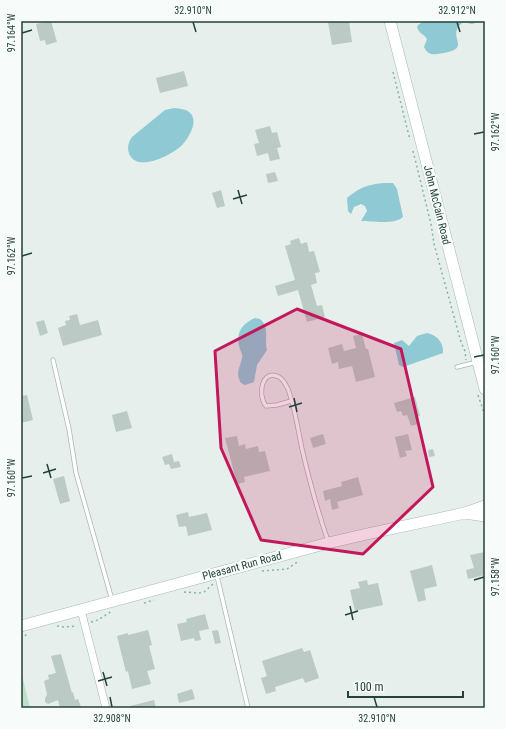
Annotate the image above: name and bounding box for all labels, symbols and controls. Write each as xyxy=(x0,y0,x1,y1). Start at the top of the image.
text: 32.910°N xyxy=(174,5,212,16)
text: 32.912°N xyxy=(438,5,476,16)
text: 97.164°W xyxy=(6,13,17,52)
text: 97.162°W xyxy=(490,112,501,151)
street label: John McCain Road xyxy=(421,164,453,246)
text: 97.162°W xyxy=(6,236,17,275)
text: 97.160°W xyxy=(490,335,501,374)
text: 97.160°W xyxy=(6,458,17,497)
street label: Pleasant Run Road xyxy=(201,549,283,583)
text: 97.158°W xyxy=(490,557,501,596)
scale bar xyxy=(348,673,463,699)
text: 100 m xyxy=(354,680,384,694)
text: 32.908°N xyxy=(93,713,131,724)
text: 32.910°N xyxy=(358,713,396,724)

